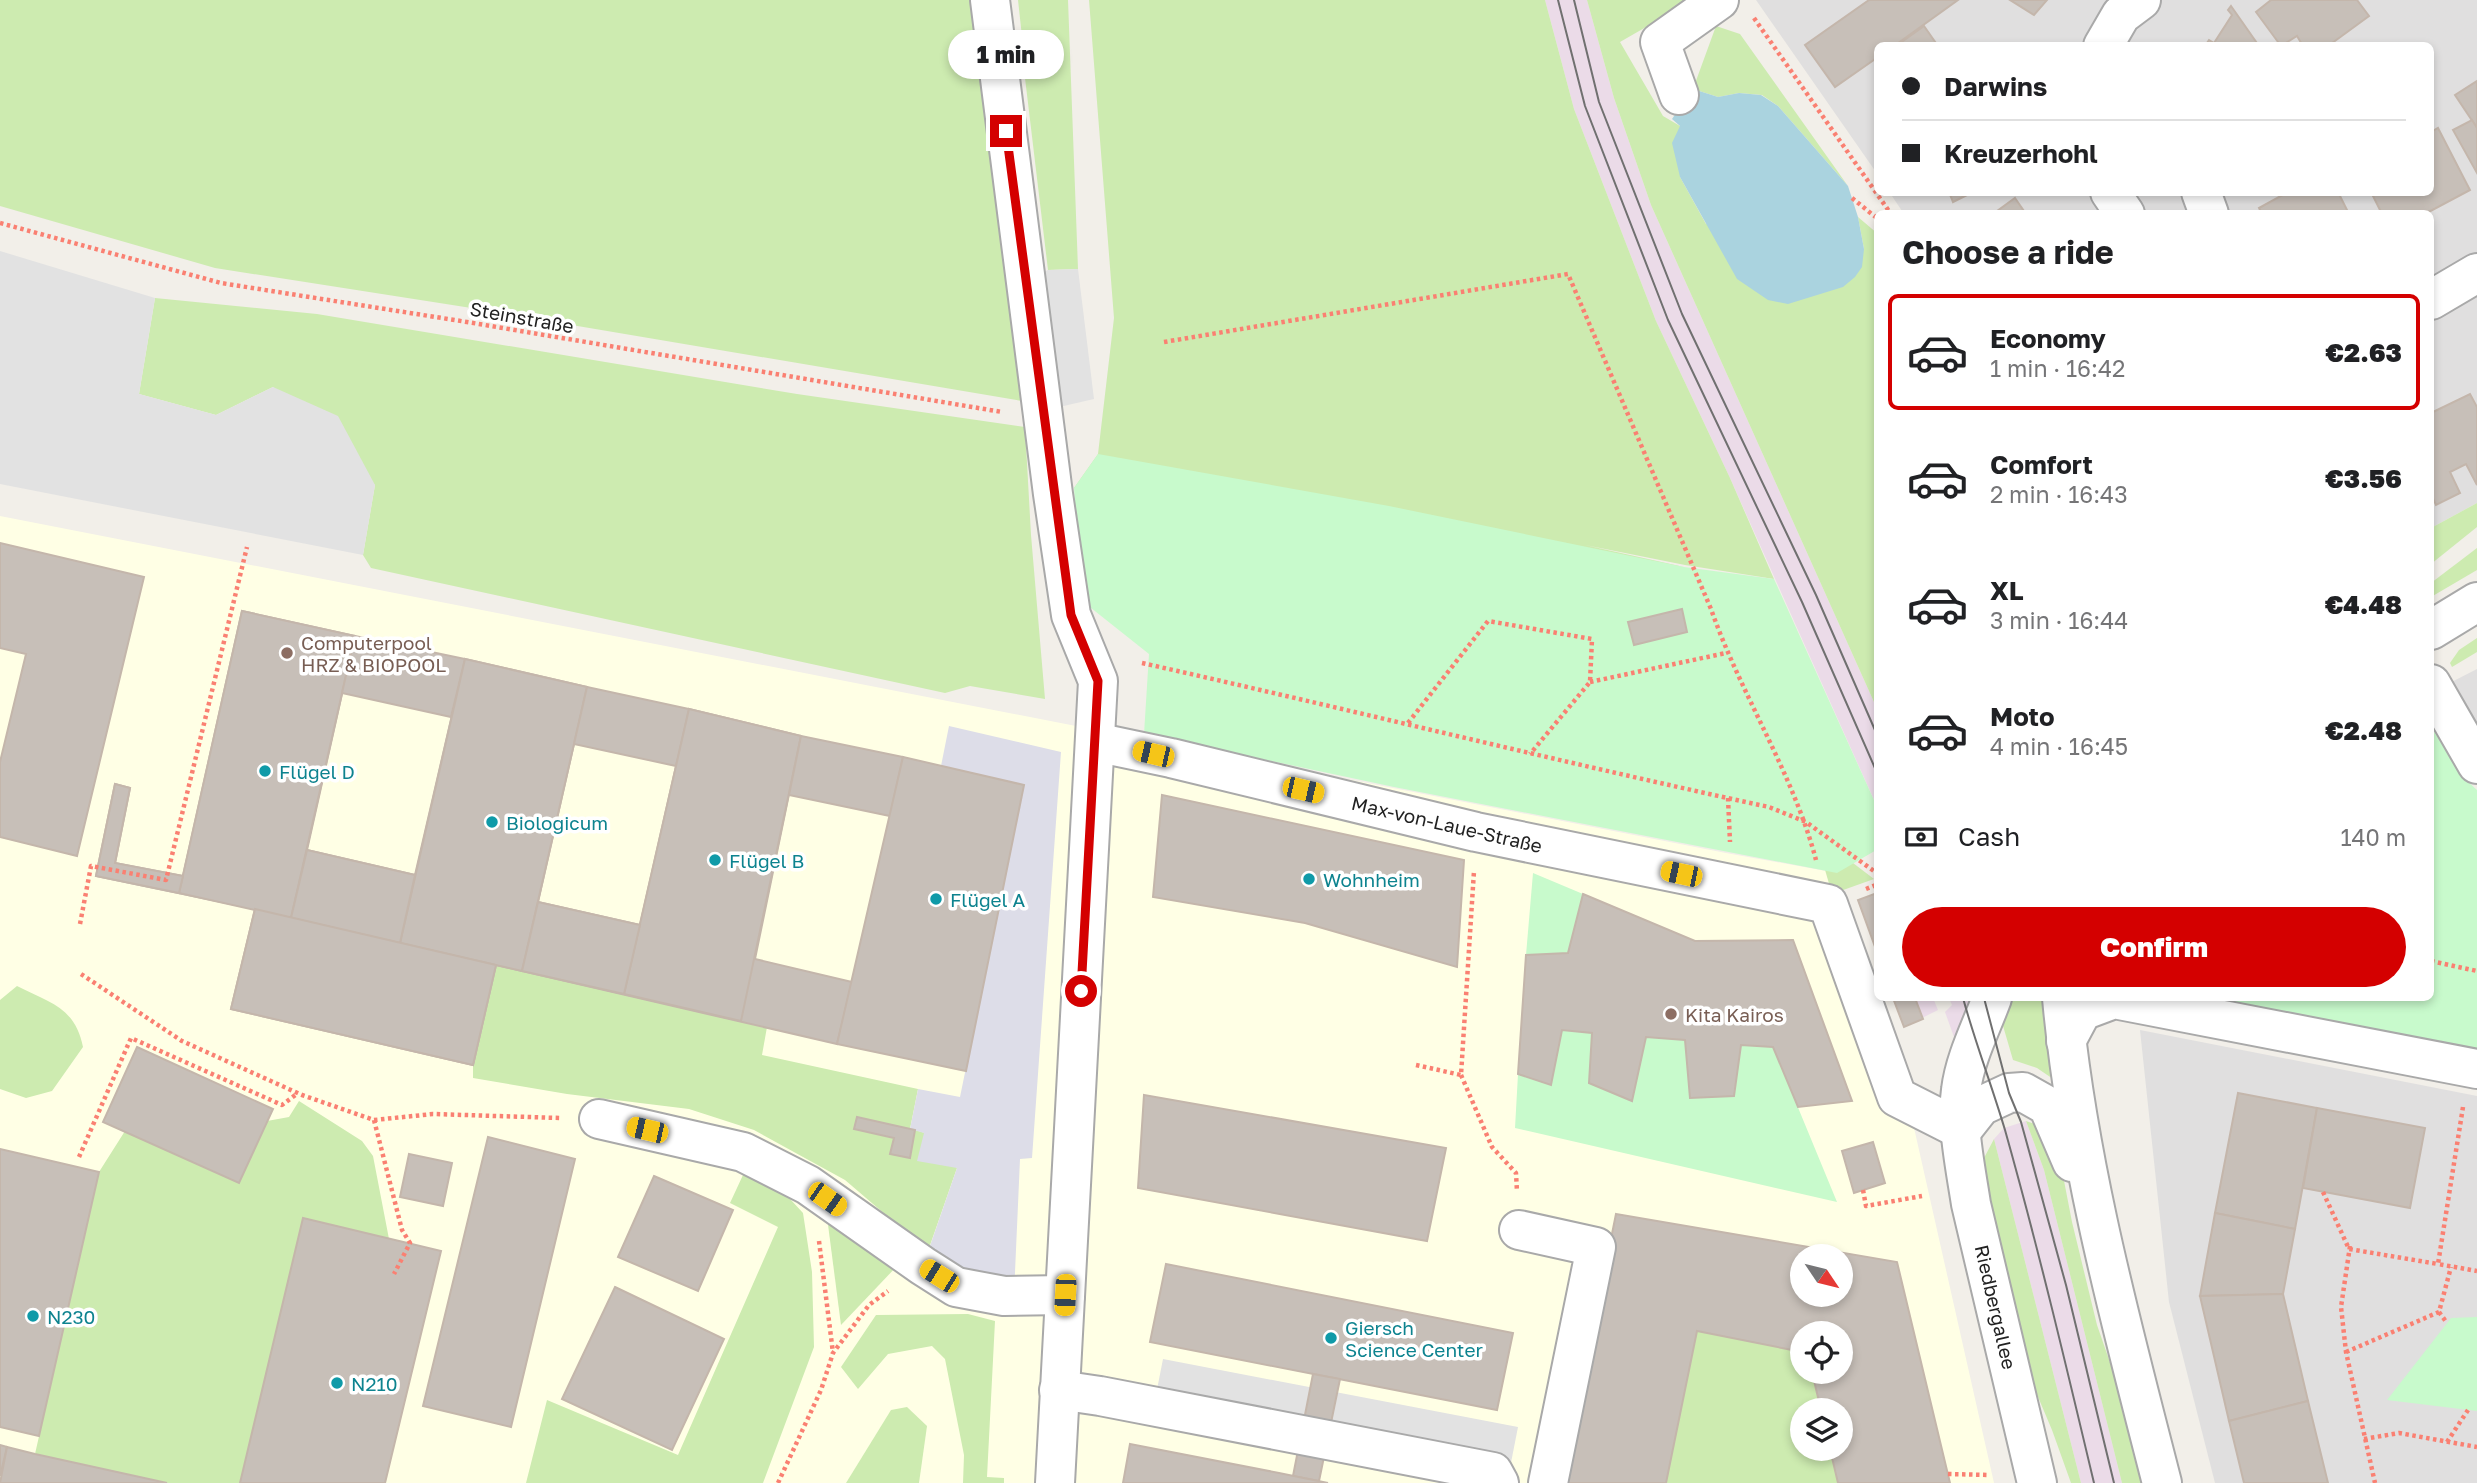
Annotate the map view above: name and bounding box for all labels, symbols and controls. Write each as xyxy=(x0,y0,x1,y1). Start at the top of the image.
callout: 1 min xyxy=(948,30,1064,78)
text: 1 min xyxy=(977,40,1035,68)
text: Darwins xyxy=(1944,71,2047,102)
route end xyxy=(990,115,1022,147)
text: Kreuzerhohl xyxy=(1944,138,2098,169)
text: Choose a ride xyxy=(1902,233,2114,271)
street label: Steinstraße xyxy=(468,297,576,337)
icon: car xyxy=(1906,321,1969,384)
text: Economy xyxy=(1990,323,2106,354)
text: €2.63 xyxy=(2325,337,2402,368)
text: 1 min · 16:42 xyxy=(1990,354,2125,382)
icon: car xyxy=(1906,447,1969,510)
text: Comfort xyxy=(1990,449,2093,480)
text: €3.56 xyxy=(2325,463,2402,494)
text: 2 min · 16:43 xyxy=(1990,480,2128,508)
icon: car xyxy=(1906,573,1969,636)
text: XL xyxy=(1990,575,2024,606)
text: €4.48 xyxy=(2325,589,2402,620)
text: 3 min · 16:44 xyxy=(1990,606,2128,634)
place label: Computerpool HRZ & BIOPOOL xyxy=(301,631,446,676)
marker: Computerpool HRZ & BIOPOOL xyxy=(279,645,295,661)
icon: car xyxy=(1906,699,1969,762)
text: Moto xyxy=(1990,701,2055,732)
text: €2.48 xyxy=(2325,715,2402,746)
text: 4 min · 16:45 xyxy=(1990,732,2128,760)
car xyxy=(1131,739,1176,769)
place label: Flügel D xyxy=(279,760,355,783)
marker: Flügel D xyxy=(257,763,273,779)
car xyxy=(1281,775,1326,805)
street label: Max-von-Laue-Straße xyxy=(1349,791,1545,857)
place label: Biologicum xyxy=(506,811,608,834)
marker: Biologicum xyxy=(484,814,500,830)
icon: cash xyxy=(1902,818,1940,856)
text: Cash xyxy=(1958,821,2020,852)
text: 140 m xyxy=(2340,823,2406,851)
place label: Flügel B xyxy=(729,849,804,872)
marker: Flügel B xyxy=(707,852,723,868)
car xyxy=(1659,859,1704,889)
place label: Wohnheim xyxy=(1323,868,1420,891)
marker: Wohnheim xyxy=(1301,871,1317,887)
place label: Flügel A xyxy=(950,888,1025,911)
marker: Flügel A xyxy=(928,891,944,907)
button: Confirm xyxy=(1902,907,2406,987)
route start xyxy=(1065,975,1097,1007)
place label: Kita Kairos xyxy=(1685,1003,1784,1026)
marker: Kita Kairos xyxy=(1663,1006,1679,1022)
car xyxy=(625,1115,670,1145)
car xyxy=(804,1178,851,1220)
street label: Riedbergallee xyxy=(1971,1243,2021,1371)
north arrow xyxy=(1790,1244,1853,1307)
map controls xyxy=(1790,1244,1853,1461)
car xyxy=(916,1256,963,1296)
car xyxy=(1054,1273,1077,1317)
place label: N230 xyxy=(47,1305,95,1328)
marker: N230 xyxy=(25,1308,41,1324)
place label: Giersch Science Center xyxy=(1345,1316,1483,1361)
button: locate xyxy=(1790,1321,1853,1384)
marker: Giersch Science Center xyxy=(1323,1330,1339,1346)
place label: N210 xyxy=(351,1372,397,1395)
marker: N210 xyxy=(329,1375,345,1391)
button: layers xyxy=(1790,1398,1853,1461)

